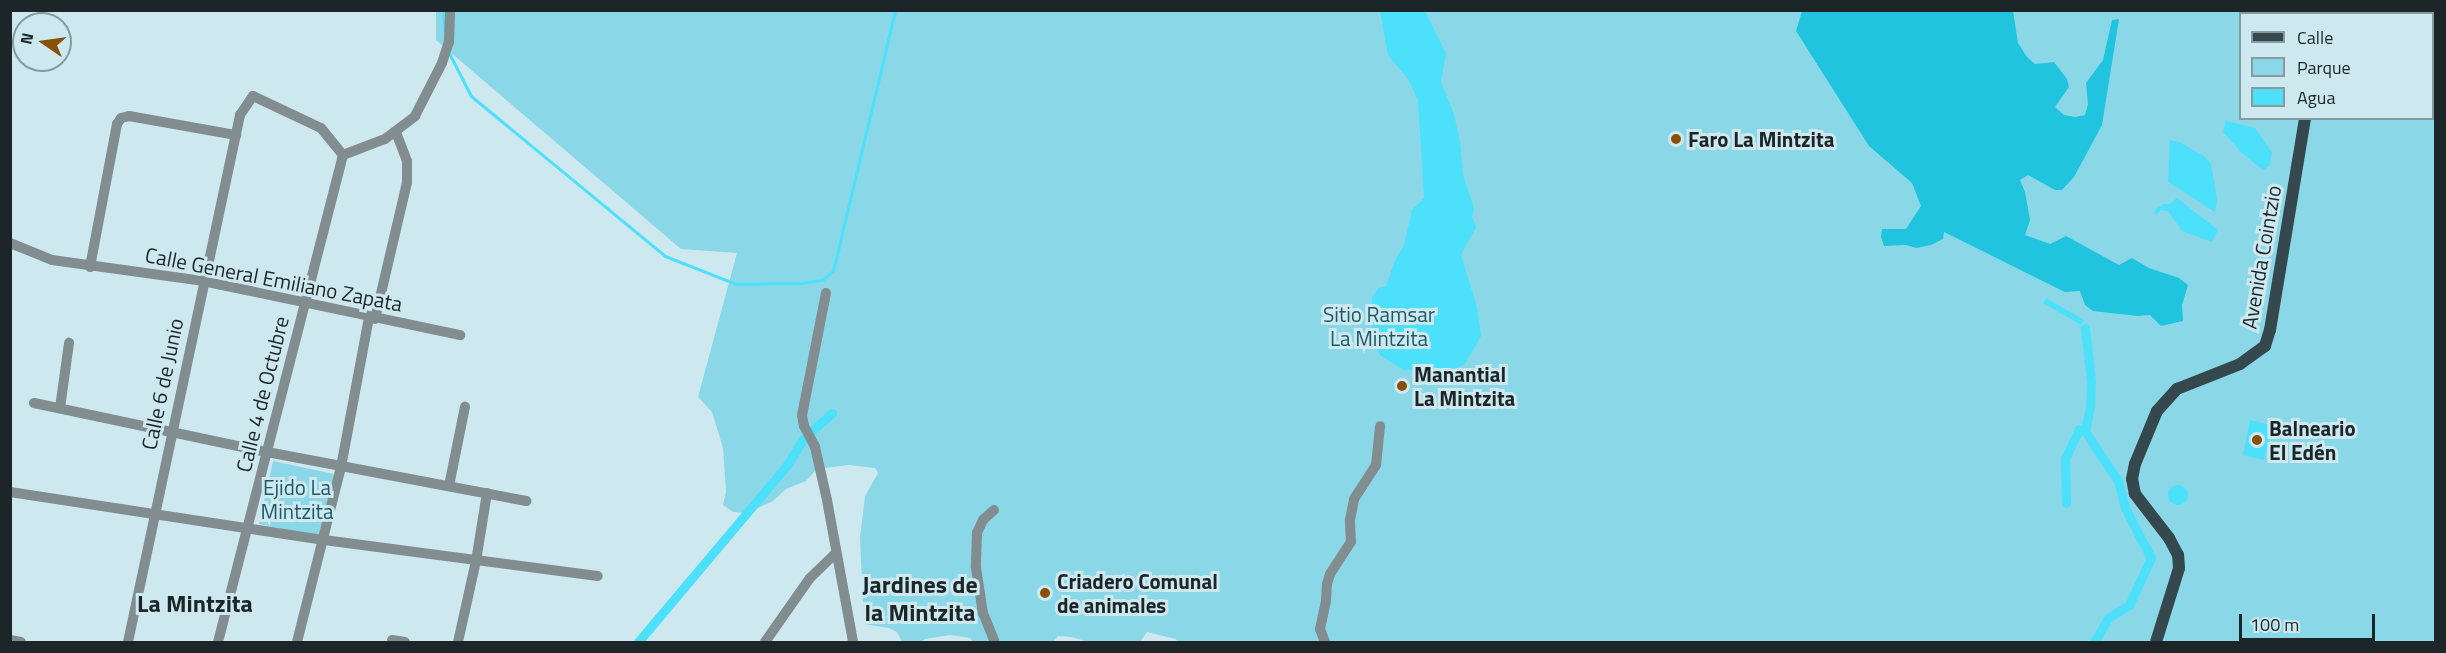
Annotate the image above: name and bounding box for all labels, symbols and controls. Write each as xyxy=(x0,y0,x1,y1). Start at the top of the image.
north arrow xyxy=(12,12,72,72)
legend xyxy=(2239,12,2434,120)
text: Calle xyxy=(2297,24,2333,51)
text: N xyxy=(13,30,39,47)
text: Parque xyxy=(2297,54,2351,81)
text: Agua xyxy=(2297,84,2335,111)
place label: Faro La Mintzita xyxy=(1688,126,1834,152)
marker: Faro La Mintzita xyxy=(1669,132,1683,146)
street label: Avenida Cointzio xyxy=(2236,183,2286,331)
street label: Calle General Emiliano Zapata xyxy=(143,242,405,316)
park label: Sitio Ramsar La Mintzita xyxy=(1323,301,1435,351)
street label: Calle 4 de Octubre xyxy=(230,313,294,475)
street label: Calle 6 de Junio xyxy=(136,316,188,452)
place label: Manantial La Mintzita xyxy=(1414,361,1515,411)
marker: Manantial La Mintzita xyxy=(1395,379,1409,393)
place label: Balneario El Edén xyxy=(2269,415,2356,465)
marker: Balneario El Edén xyxy=(2250,433,2264,447)
park label: Ejido La Mintzita xyxy=(261,474,333,524)
place label: Criadero Comunal de animales xyxy=(1057,568,1218,618)
district label: Jardines de la Mintzita xyxy=(862,571,978,627)
marker: Criadero Comunal de animales xyxy=(1038,586,1052,600)
district label: La Mintzita xyxy=(137,590,253,618)
scale bar xyxy=(2242,602,2378,640)
text: 100 m xyxy=(2250,611,2299,638)

